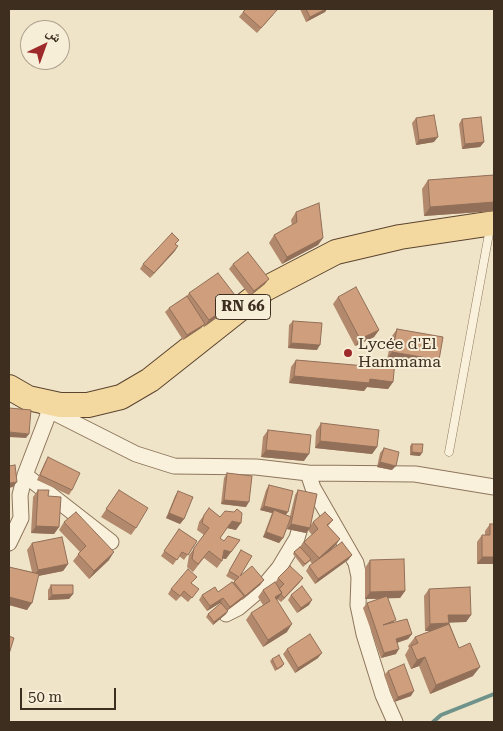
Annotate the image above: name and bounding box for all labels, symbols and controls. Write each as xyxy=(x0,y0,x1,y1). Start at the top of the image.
north arrow xyxy=(20,20,70,70)
text: ش xyxy=(43,24,65,46)
road number: RN 66 xyxy=(216,294,270,320)
place label: Lycée d'El Hammama xyxy=(358,334,441,372)
marker: Lycée d'El Hammama xyxy=(342,347,354,359)
scale bar xyxy=(22,678,119,710)
text: 50 m xyxy=(28,688,62,706)

